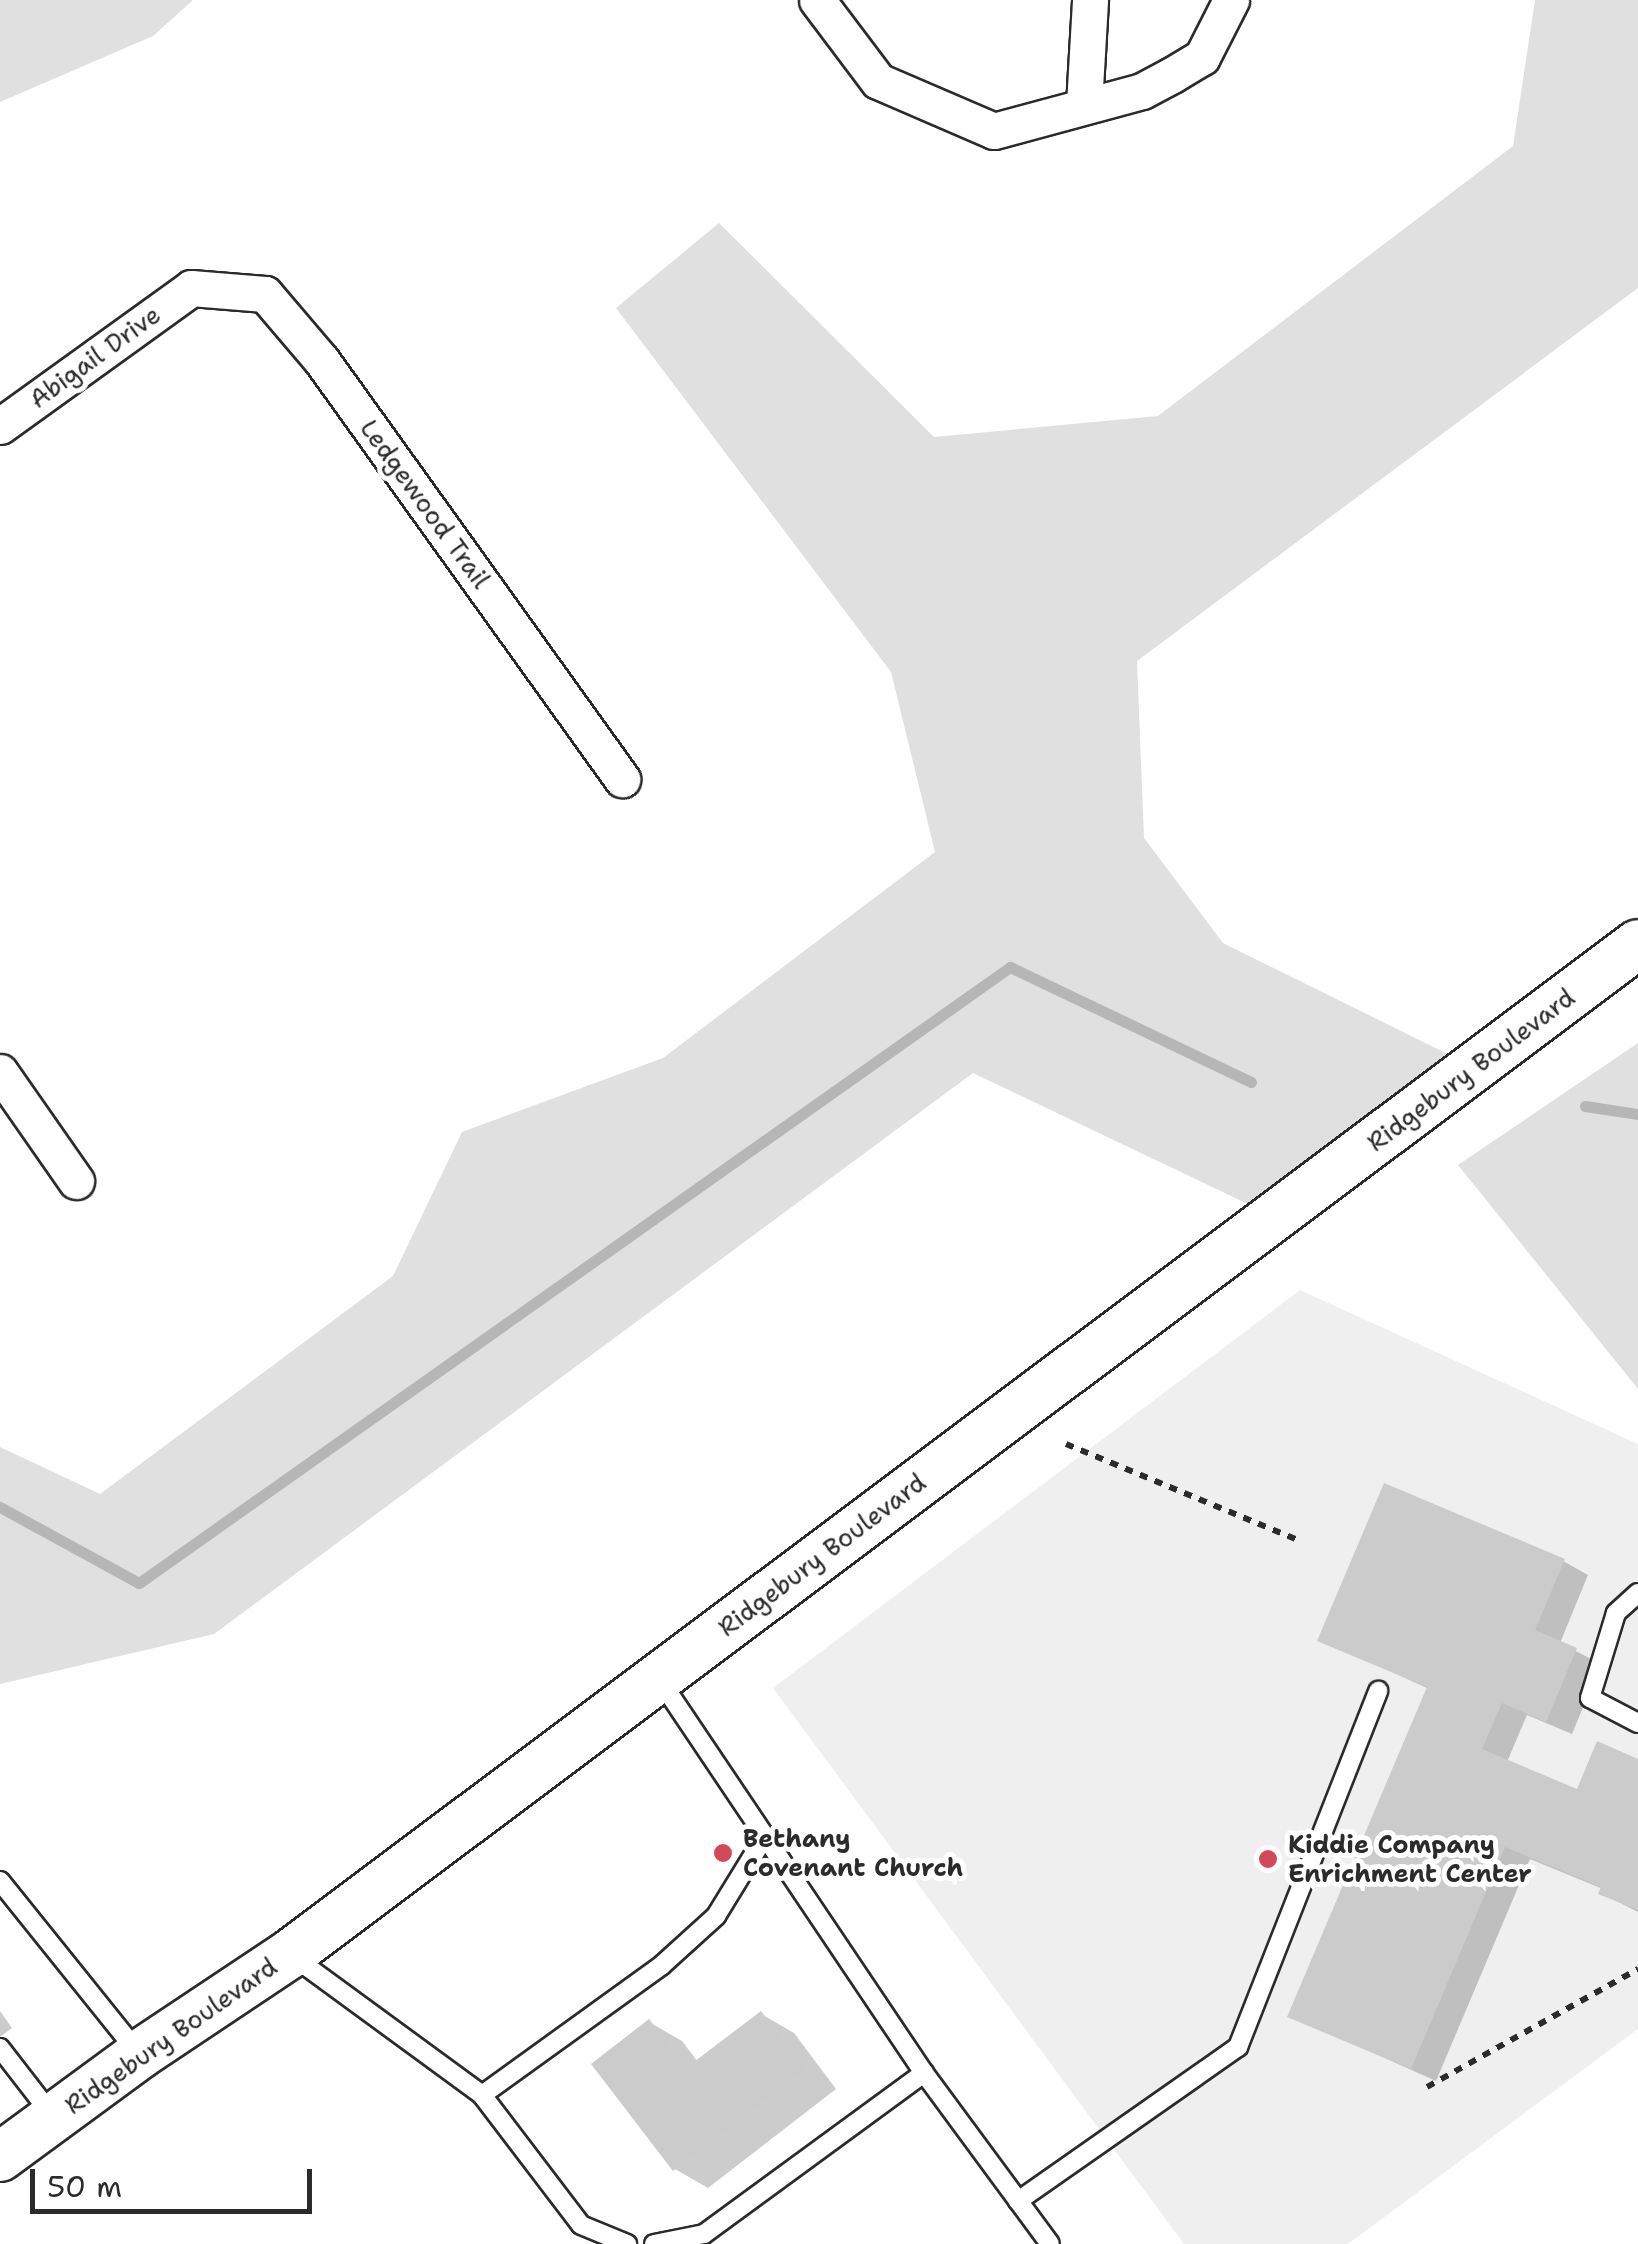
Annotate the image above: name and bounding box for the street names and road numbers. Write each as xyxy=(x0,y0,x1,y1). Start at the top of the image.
street label: Abigail Drive xyxy=(24,299,166,415)
street label: Ledgewood Trail xyxy=(354,414,496,594)
street label: Ridgebury Boulevard xyxy=(1361,982,1581,1158)
street label: Ridgebury Boulevard xyxy=(712,1467,932,1643)
street label: Ridgebury Boulevard xyxy=(59,1951,283,2121)

